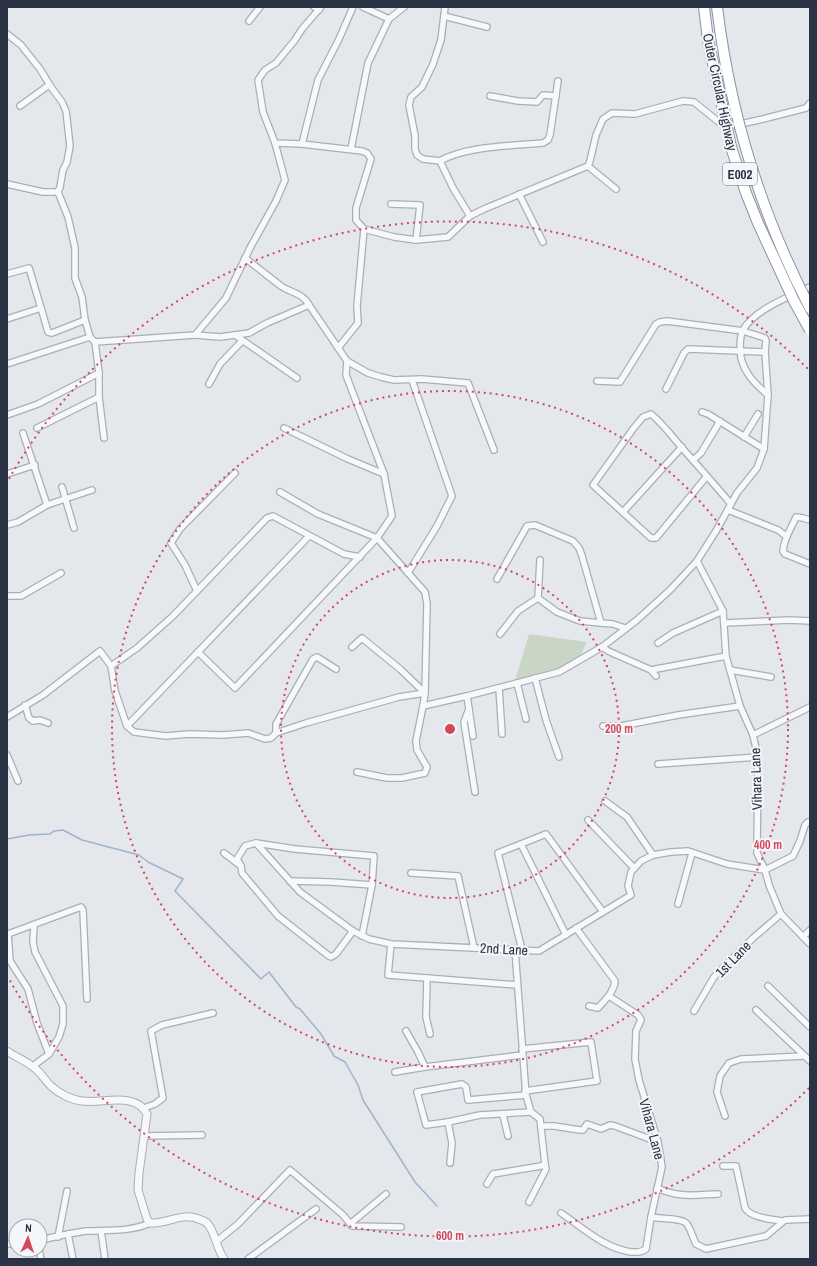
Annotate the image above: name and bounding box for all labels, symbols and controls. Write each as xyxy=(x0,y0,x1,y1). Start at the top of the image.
street label: Outer Circular Highway xyxy=(699,31,741,153)
road number: E002 xyxy=(723,163,757,185)
text: 200 m xyxy=(605,721,633,737)
centre of rings xyxy=(443,722,457,736)
street label: Vihara Lane xyxy=(746,748,766,810)
text: 400 m xyxy=(754,837,782,853)
street label: 1st Lane xyxy=(711,937,755,981)
street label: 2nd Lane xyxy=(480,939,528,959)
street label: Vihara Lane xyxy=(635,1097,669,1161)
north arrow xyxy=(8,1218,48,1258)
text: N xyxy=(25,1221,32,1235)
text: 600 m xyxy=(436,1228,464,1244)

